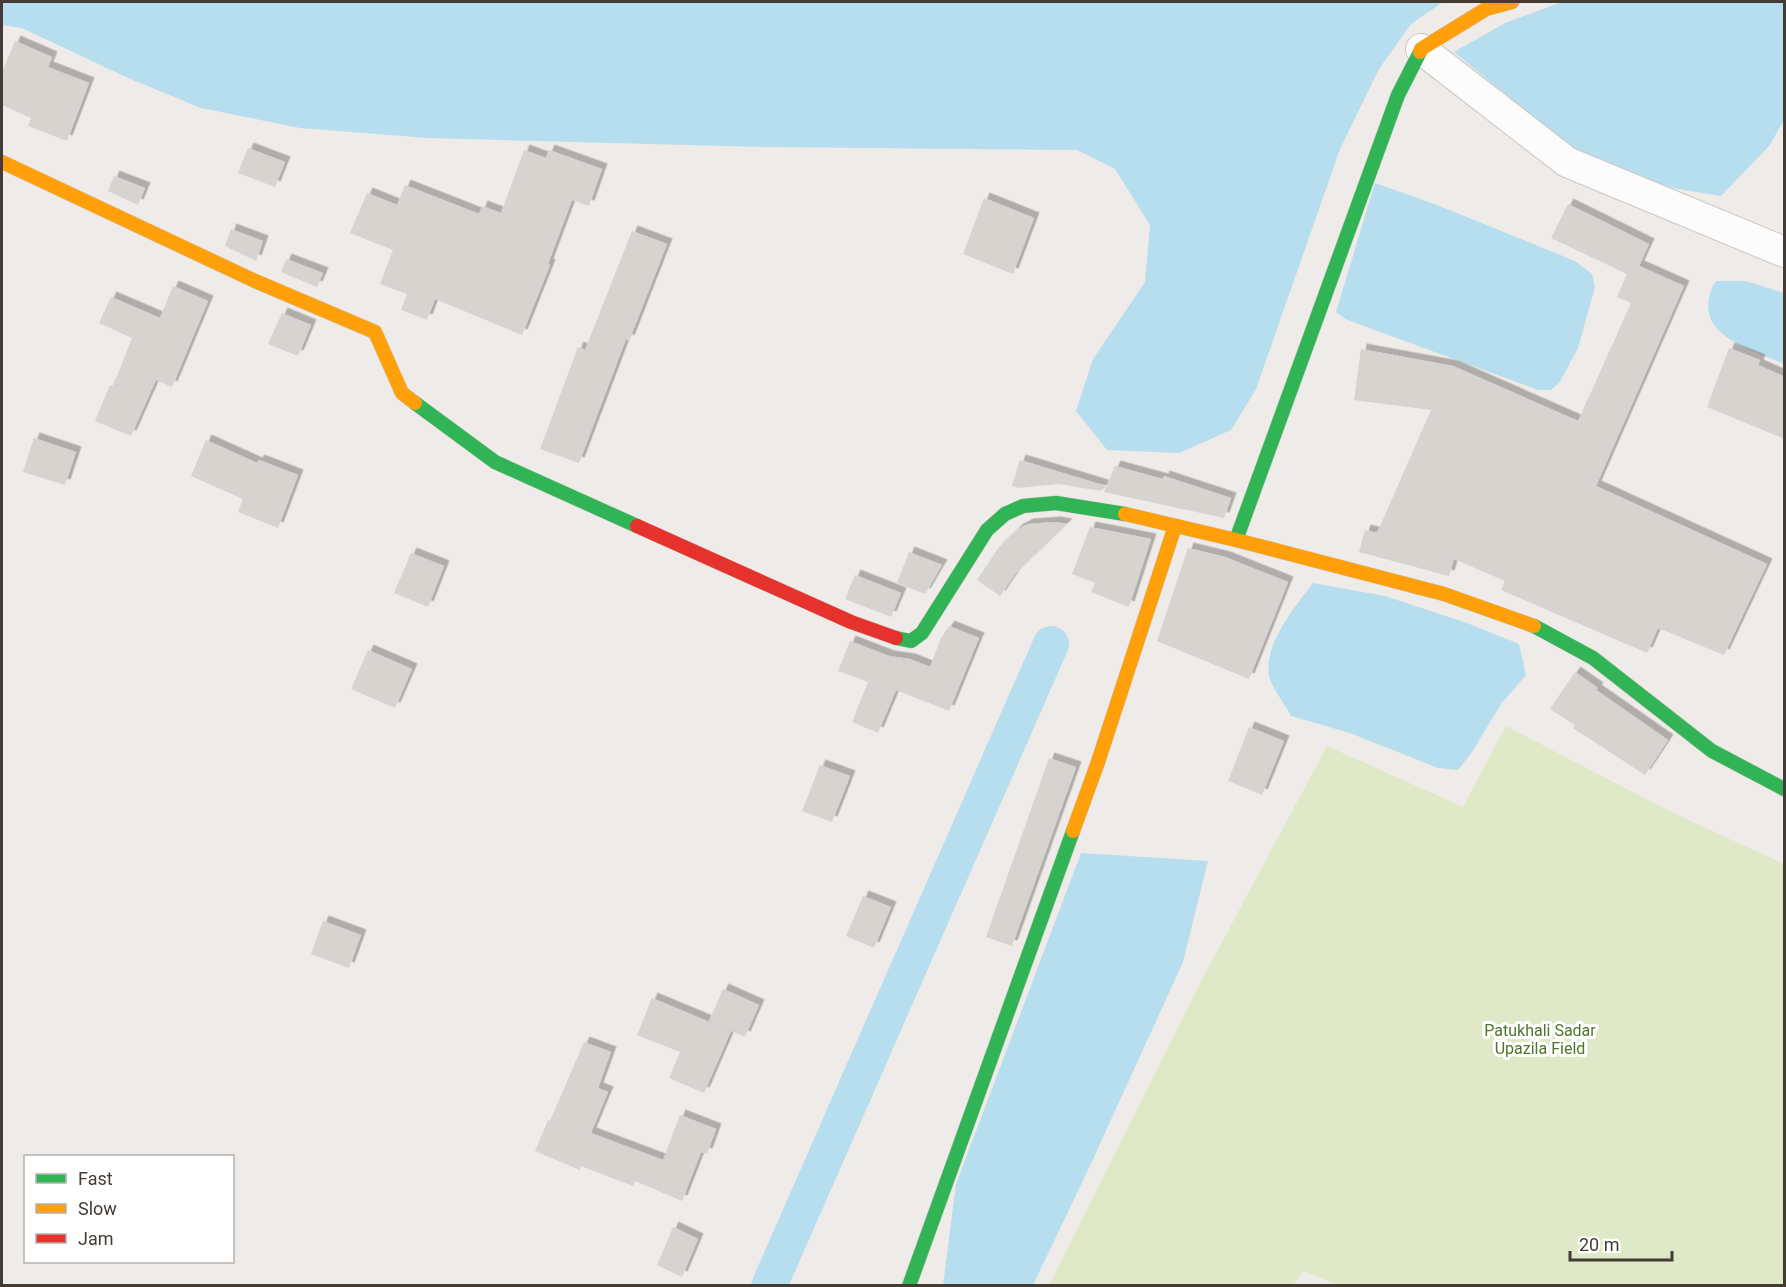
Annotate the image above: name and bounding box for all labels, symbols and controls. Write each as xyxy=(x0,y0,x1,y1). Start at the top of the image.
park label: Patukhali Sadar Upazila Field xyxy=(1484,1021,1596,1058)
legend xyxy=(24,1155,234,1263)
text: Fast xyxy=(78,1168,113,1189)
text: Slow xyxy=(78,1198,117,1219)
scale bar xyxy=(1570,1224,1672,1262)
text: Jam xyxy=(78,1228,114,1249)
text: 20 m xyxy=(1579,1234,1619,1255)

